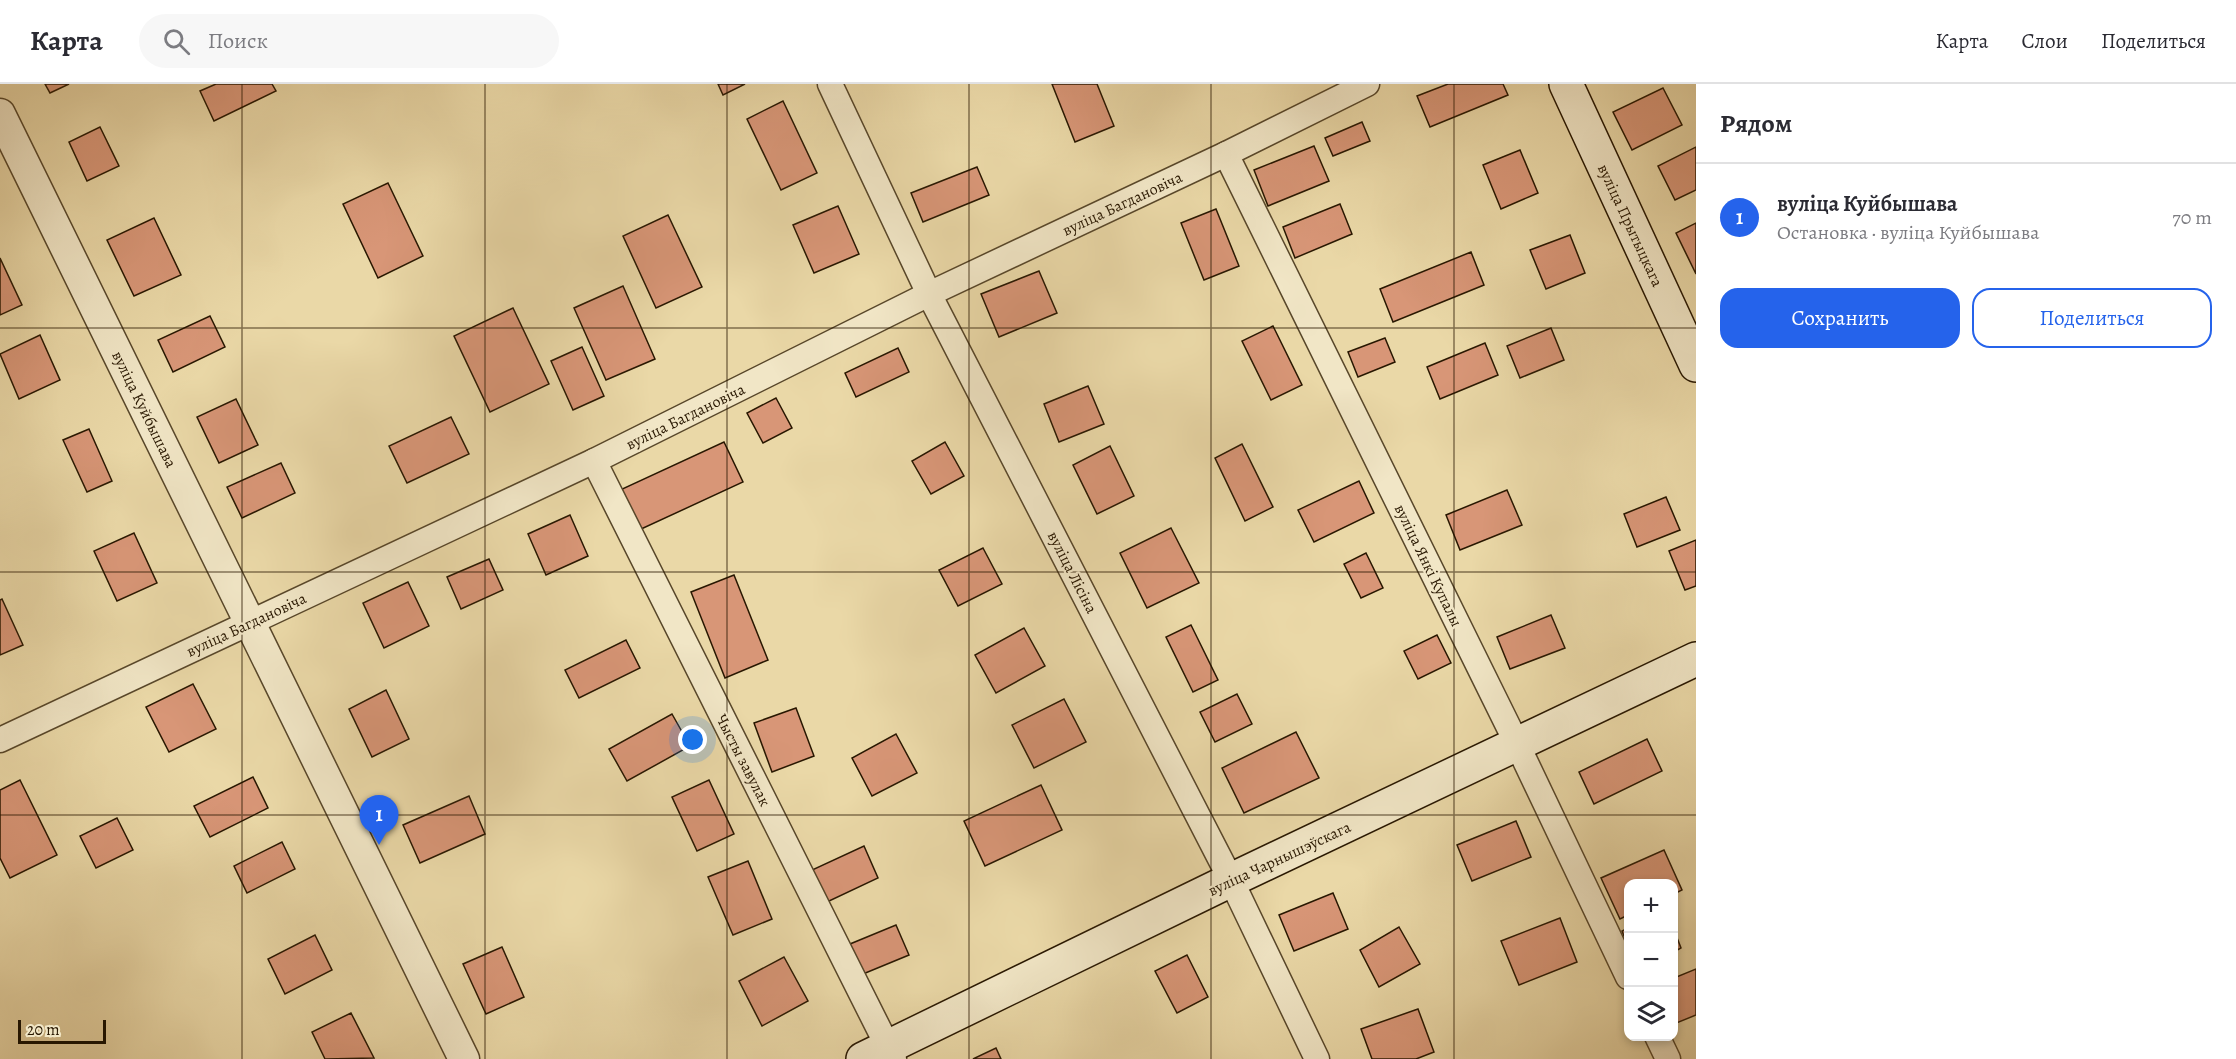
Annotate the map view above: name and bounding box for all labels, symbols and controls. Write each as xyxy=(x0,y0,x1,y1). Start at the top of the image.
search box xyxy=(139,14,559,68)
text: Карта xyxy=(30,22,103,60)
icon: search xyxy=(160,25,193,58)
text: Поиск xyxy=(208,26,268,56)
text: Карта xyxy=(1935,27,1988,55)
text: Слои xyxy=(2021,27,2068,55)
text: Поделиться xyxy=(2101,27,2206,55)
text: Рядом xyxy=(1720,106,1792,141)
street label: вуліца Прытыцкага xyxy=(1592,160,1668,291)
street label: вуліца Багдановіча xyxy=(1059,166,1187,241)
text: вуліца Куйбышава xyxy=(1777,189,1958,219)
text: 1 xyxy=(1736,204,1743,231)
text: 70 m xyxy=(2172,204,2212,231)
text: Остановка · вуліца Куйбышава xyxy=(1777,219,2039,246)
button: Сохранить xyxy=(1720,288,1960,348)
button: Поделиться xyxy=(1972,288,2212,348)
street label: вуліца Куйбышава xyxy=(106,347,182,472)
street label: вуліца Багдановіча xyxy=(622,378,749,455)
street label: вуліца Янкі Купалы xyxy=(1389,501,1467,630)
street label: вуліца Лісіна xyxy=(1042,528,1103,618)
street label: вуліца Багдановіча xyxy=(183,587,311,662)
street label: Чысты завулак xyxy=(710,711,776,810)
your location xyxy=(678,725,707,754)
pin: 1 xyxy=(360,796,398,845)
street label: вуліца Чарнышэўскага xyxy=(1204,816,1355,902)
map controls xyxy=(1624,879,1678,1041)
button: + xyxy=(1624,879,1678,933)
button: − xyxy=(1624,933,1678,987)
button: layers xyxy=(1624,987,1678,1041)
scale bar xyxy=(18,1017,106,1044)
text: 20 m xyxy=(27,1019,60,1041)

